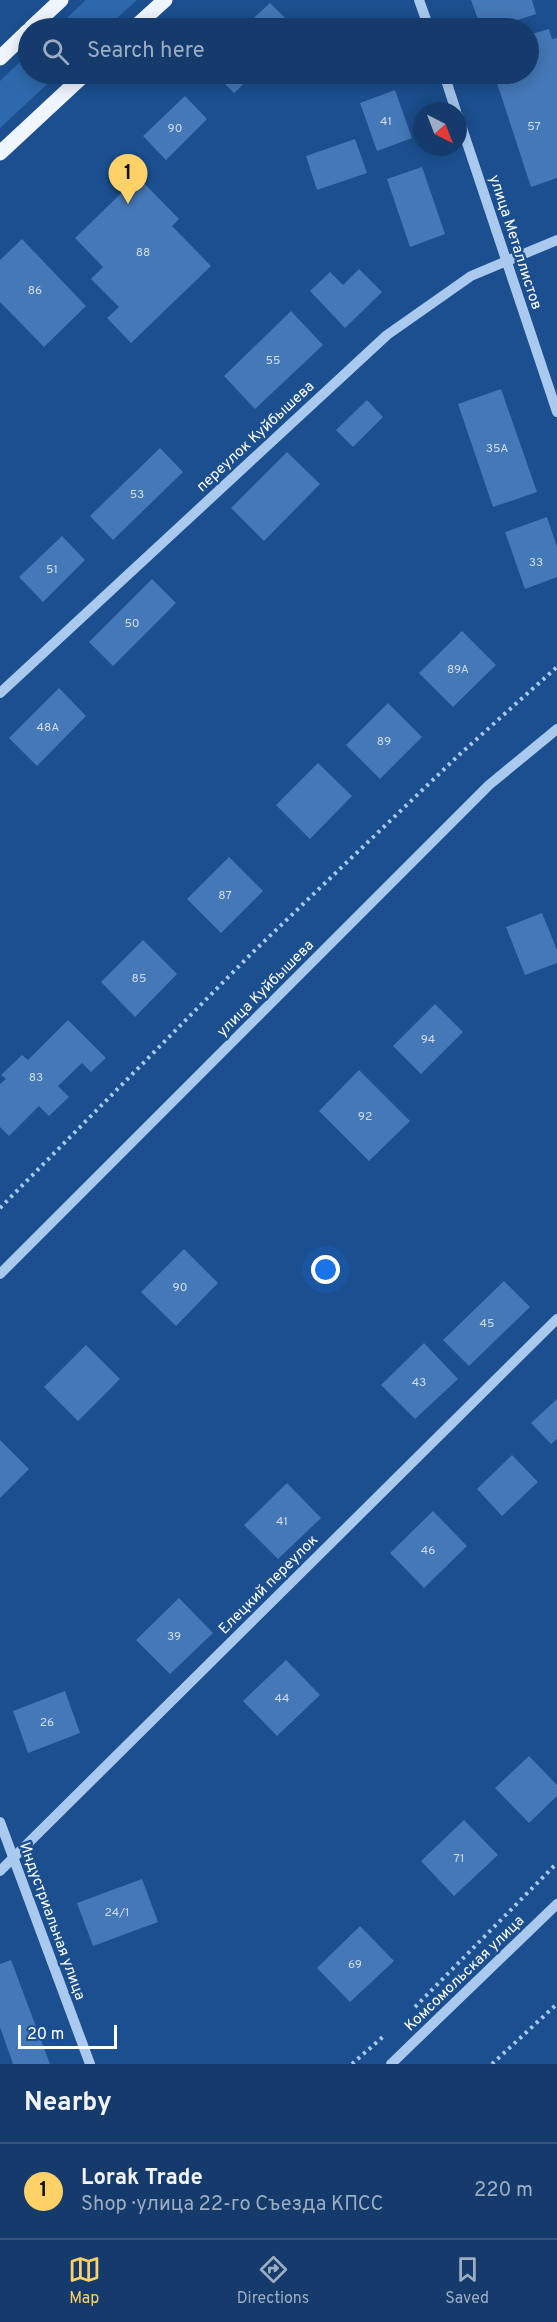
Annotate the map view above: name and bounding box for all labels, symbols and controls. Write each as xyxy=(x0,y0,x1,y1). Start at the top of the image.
search box xyxy=(18,18,539,84)
icon: search xyxy=(39,35,72,68)
text: Search here xyxy=(87,38,205,65)
north arrow xyxy=(413,102,467,156)
house number: 41 xyxy=(380,114,392,130)
house number: 57 xyxy=(527,119,541,135)
house number: 90 xyxy=(168,121,182,137)
pin: 1 xyxy=(108,154,148,204)
street label: улица Металлистов xyxy=(484,173,545,312)
house number: 88 xyxy=(136,245,150,261)
house number: 86 xyxy=(28,283,42,299)
house number: 55 xyxy=(266,353,280,369)
street label: переулок Куйбышева xyxy=(193,378,319,497)
house number: 35А xyxy=(486,441,508,457)
house number: 53 xyxy=(130,487,144,503)
house number: 33 xyxy=(529,555,543,571)
house number: 51 xyxy=(46,562,58,578)
house number: 50 xyxy=(124,616,140,632)
house number: 89А xyxy=(447,662,469,678)
house number: 48А xyxy=(37,720,59,736)
house number: 89 xyxy=(377,734,391,750)
house number: 87 xyxy=(218,888,232,904)
street label: улица Куйбышева xyxy=(213,936,319,1042)
house number: 85 xyxy=(132,971,146,987)
house number: 94 xyxy=(421,1032,435,1048)
house number: 83 xyxy=(29,1070,43,1086)
house number: 92 xyxy=(358,1109,372,1125)
your location xyxy=(311,1255,340,1284)
house number: 90 xyxy=(173,1280,187,1296)
house number: 45 xyxy=(480,1316,494,1332)
house number: 43 xyxy=(412,1375,426,1391)
house number: 41 xyxy=(276,1514,288,1530)
street label: Елецкий переулок xyxy=(215,1531,323,1639)
house number: 46 xyxy=(421,1543,435,1559)
house number: 39 xyxy=(167,1629,181,1645)
house number: 44 xyxy=(275,1691,289,1707)
house number: 26 xyxy=(40,1715,54,1731)
street label: Индустриальная улица xyxy=(14,1840,89,2003)
house number: 71 xyxy=(454,1851,464,1867)
house number: 24/1 xyxy=(104,1905,130,1921)
street label: Комсомольская улица xyxy=(401,1912,529,2036)
house number: 69 xyxy=(348,1957,362,1973)
scale bar xyxy=(18,2022,117,2050)
text: 20 m xyxy=(27,2025,64,2045)
text: Nearby xyxy=(24,2087,112,2120)
text: Lorak Trade xyxy=(81,2165,203,2192)
text: 1 xyxy=(40,2178,48,2204)
text: 220 m xyxy=(474,2178,533,2204)
text: Shop · улица 22-го Съезда КПСС xyxy=(81,2192,383,2218)
tab: Map xyxy=(68,2253,101,2309)
tab: Directions xyxy=(237,2253,309,2309)
tab: Saved xyxy=(445,2253,489,2309)

